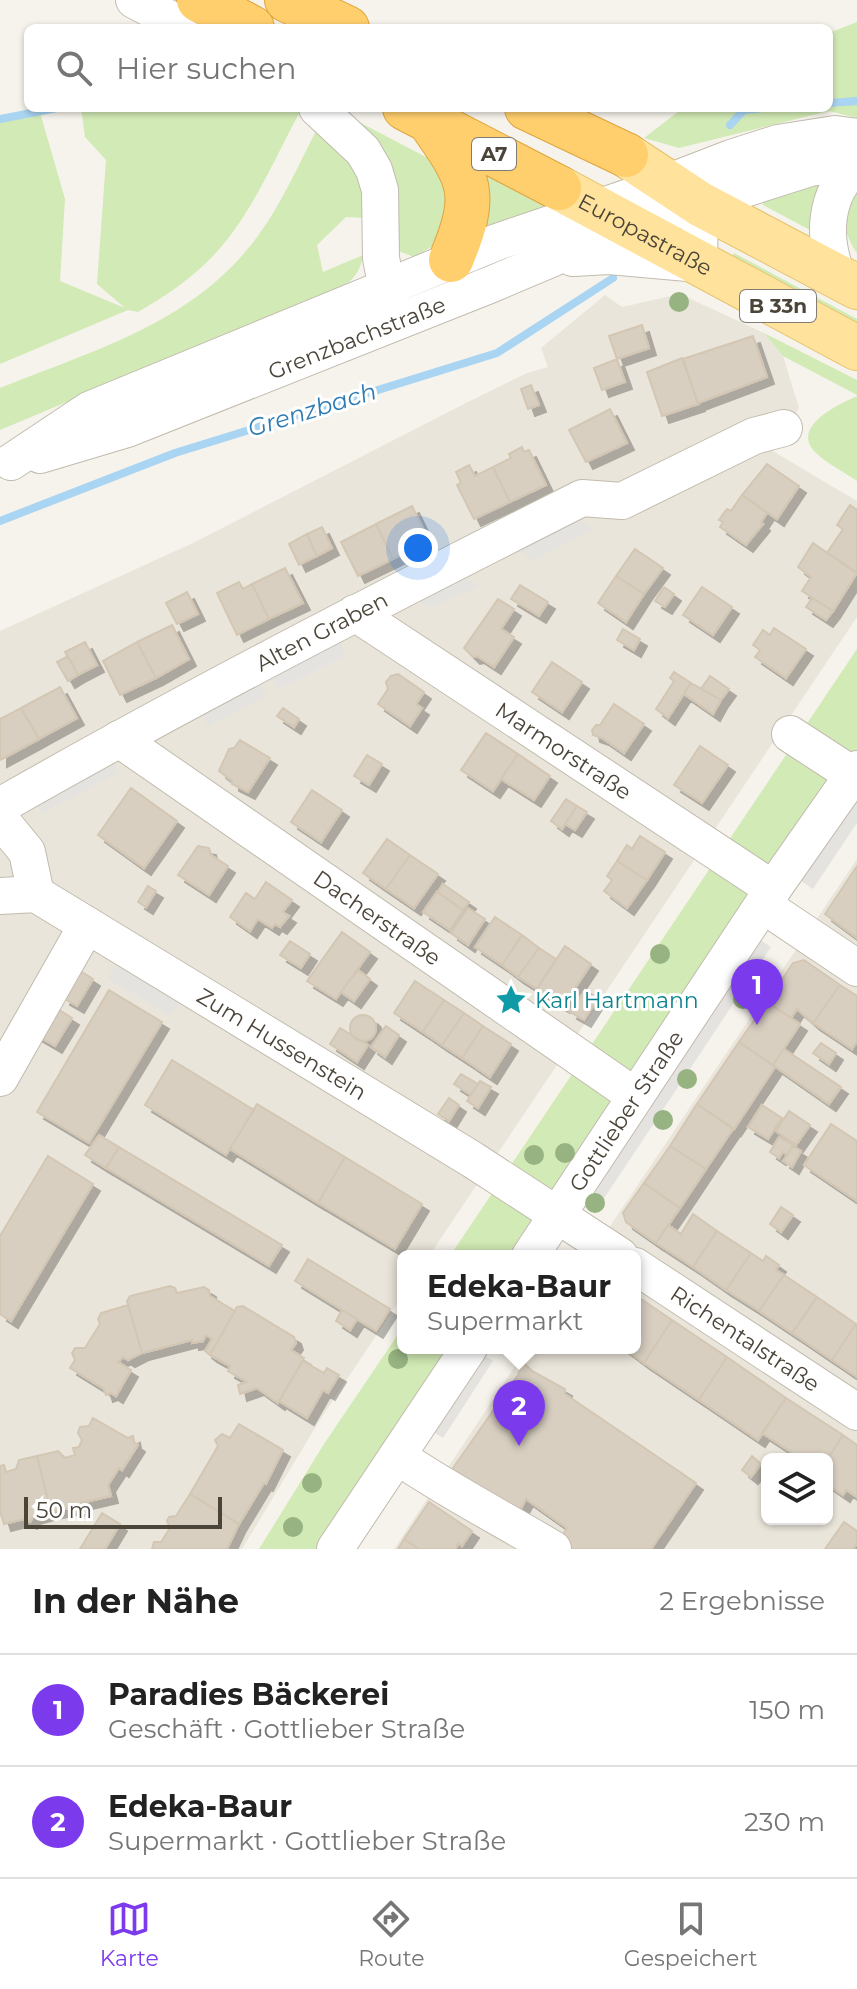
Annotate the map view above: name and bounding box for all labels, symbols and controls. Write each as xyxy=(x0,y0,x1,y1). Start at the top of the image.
search box xyxy=(24,24,833,112)
icon: search xyxy=(52,46,96,90)
text: Hier suchen xyxy=(116,50,297,87)
road number: A7 xyxy=(472,138,516,170)
street label: Europastraße xyxy=(573,188,717,282)
road number: B 33n xyxy=(740,290,816,322)
street label: Grenzbachstraße xyxy=(264,291,450,386)
water label: Grenzbach xyxy=(244,376,380,443)
your location xyxy=(398,528,438,568)
street label: Alten Graben xyxy=(251,586,392,677)
street label: Marmorstraße xyxy=(490,697,636,806)
street label: Dacherstraße xyxy=(308,865,446,972)
pin: 1 xyxy=(731,959,783,1025)
street label: Zum Hussenstein xyxy=(192,982,371,1106)
place icon: Karl Hartmann xyxy=(494,983,528,1017)
place label: Karl Hartmann xyxy=(535,987,699,1014)
street label: Gottlieber Straße xyxy=(563,1025,690,1197)
popup xyxy=(397,1250,641,1354)
text: Edeka-Baur xyxy=(427,1268,611,1305)
street label: Richentalstraße xyxy=(665,1280,825,1398)
text: Supermarkt xyxy=(427,1305,583,1337)
pin: 2 xyxy=(493,1380,545,1446)
map controls xyxy=(761,1453,833,1525)
button: layers xyxy=(761,1453,833,1525)
scale bar xyxy=(24,1493,222,1529)
text: 50 m xyxy=(36,1497,92,1524)
text: In der Nähe xyxy=(32,1580,239,1622)
text: 2 Ergebnisse xyxy=(659,1585,825,1617)
text: Paradies Bäckerei xyxy=(108,1676,389,1713)
text: 1 xyxy=(53,1694,63,1726)
text: 150 m xyxy=(749,1694,825,1726)
text: Geschäft · Gottlieber Straße xyxy=(108,1713,465,1745)
text: Edeka-Baur xyxy=(108,1788,292,1825)
text: 2 xyxy=(50,1806,66,1838)
text: 230 m xyxy=(744,1806,825,1838)
text: Supermarkt · Gottlieber Straße xyxy=(108,1825,506,1857)
tab: Karte xyxy=(100,1897,159,1972)
tab: Route xyxy=(358,1897,424,1972)
tab: Gespeichert xyxy=(624,1897,757,1972)

